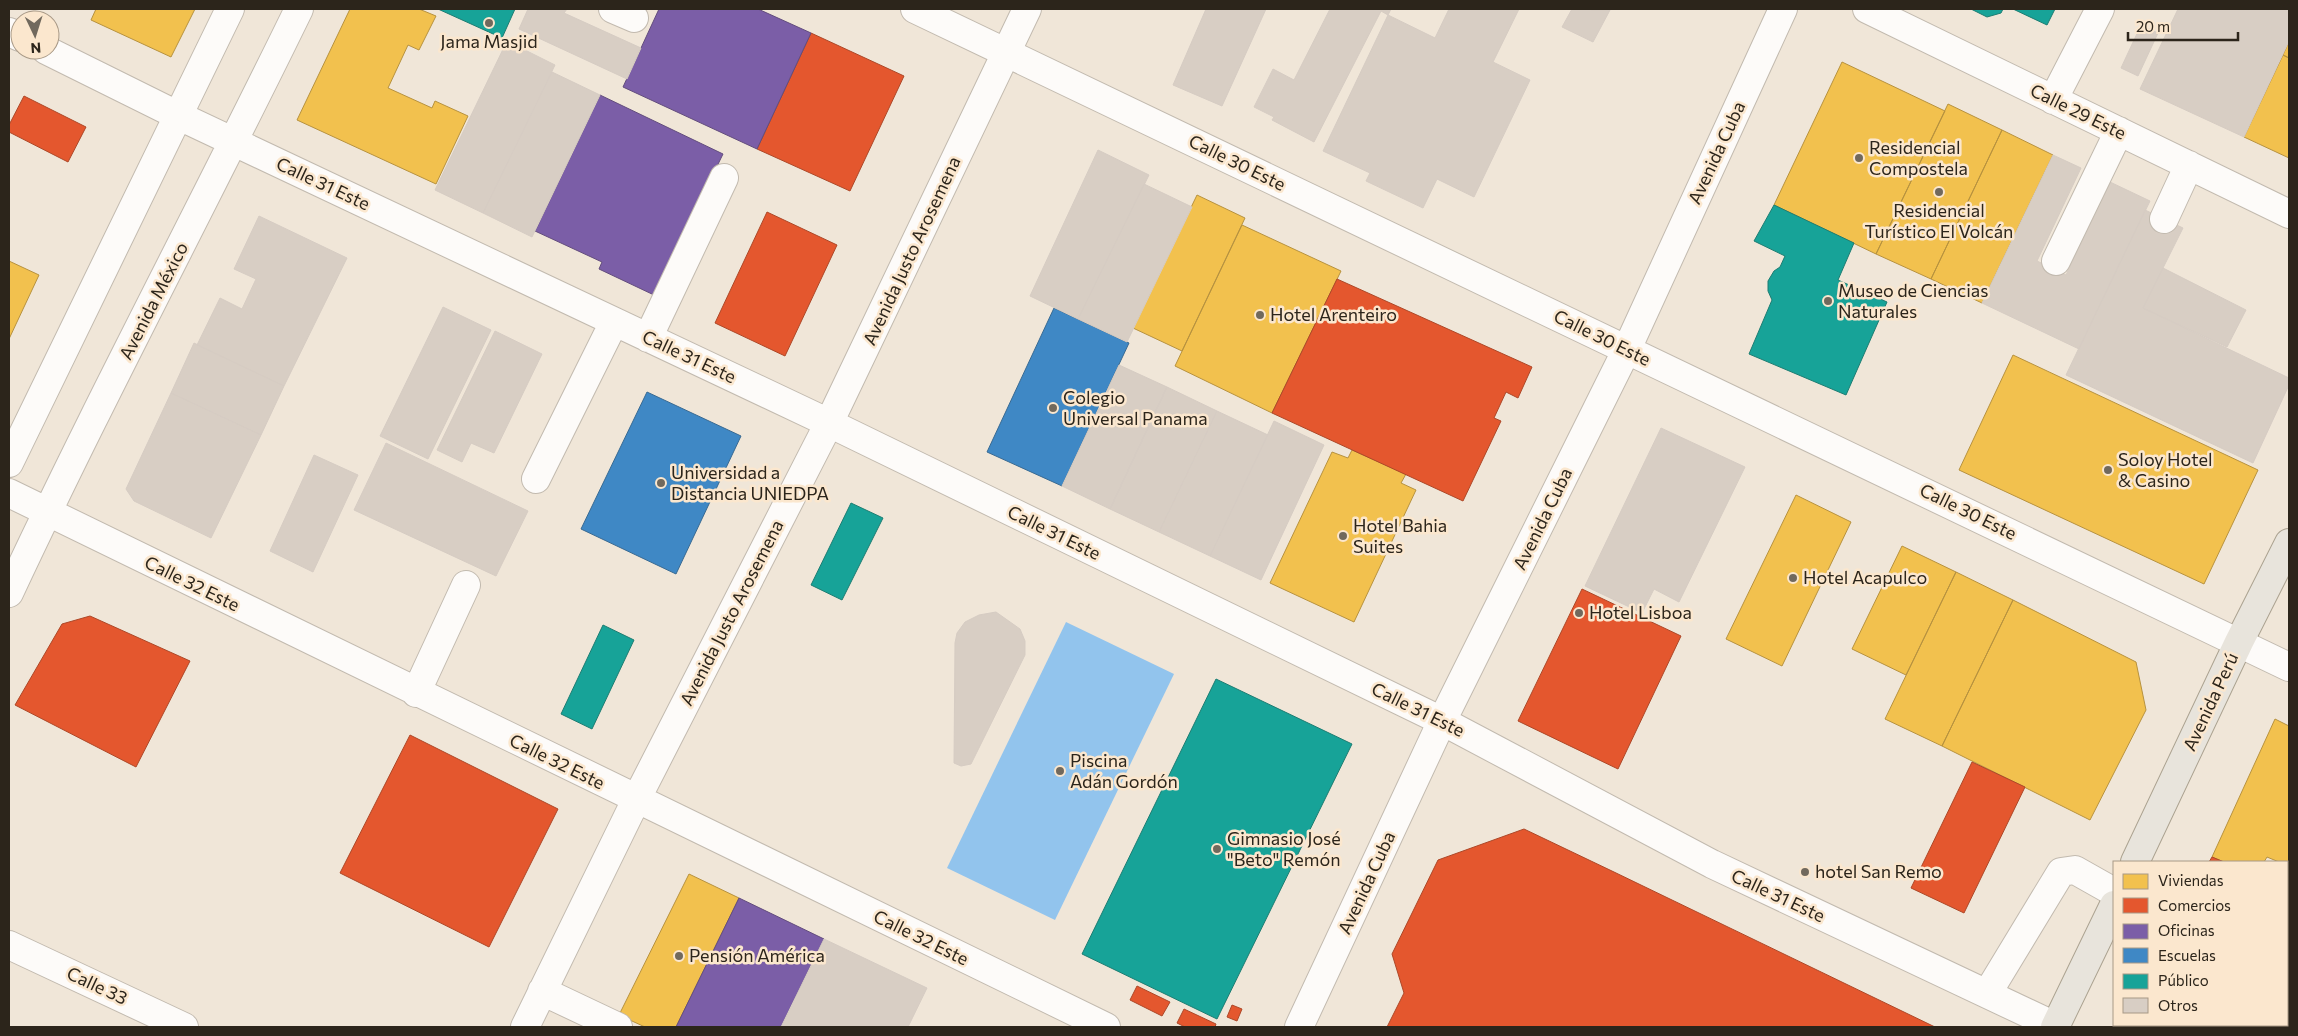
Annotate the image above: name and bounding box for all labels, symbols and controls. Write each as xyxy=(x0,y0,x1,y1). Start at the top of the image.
north arrow xyxy=(10,10,60,60)
scale bar xyxy=(2128,10,2238,42)
marker: Jama Masjid xyxy=(483,17,495,29)
text: 20 m xyxy=(2136,17,2170,35)
place label: Jama Masjid xyxy=(440,30,538,52)
text: N xyxy=(30,40,42,57)
street label: Calle 29 Este xyxy=(2027,78,2130,144)
street label: Avenida Cuba xyxy=(1683,98,1749,207)
street label: Calle 30 Este xyxy=(1186,129,1289,195)
place label: Residencial Compostela xyxy=(1869,136,1968,179)
street label: Calle 31 Este xyxy=(273,152,374,214)
marker: Residencial Compostela xyxy=(1853,152,1865,164)
street label: Avenida Justo Arosemena xyxy=(858,153,965,348)
marker: Residencial Turístico El Volcán xyxy=(1933,186,1945,198)
place label: Residencial Turístico El Volcán xyxy=(1865,199,2013,242)
street label: Avenida México xyxy=(114,238,192,363)
place label: Museo de Ciencias Naturales xyxy=(1838,279,1988,322)
marker: Museo de Ciencias Naturales xyxy=(1822,295,1834,307)
place label: Hotel Arenteiro xyxy=(1270,303,1397,325)
street label: Calle 30 Este xyxy=(1551,304,1654,370)
marker: Hotel Arenteiro xyxy=(1254,309,1266,321)
street label: Calle 31 Este xyxy=(639,325,740,387)
place label: Colegio Universal Panama xyxy=(1063,386,1208,429)
marker: Colegio Universal Panama xyxy=(1047,402,1059,414)
place label: Soloy Hotel & Casino xyxy=(2118,448,2213,491)
place label: Universidad a Distancia UNIEDPA xyxy=(671,461,829,504)
street label: Avenida Cuba xyxy=(1508,464,1576,573)
marker: Soloy Hotel & Casino xyxy=(2102,464,2114,476)
marker: Universidad a Distancia UNIEDPA xyxy=(655,477,667,489)
street label: Calle 30 Este xyxy=(1917,478,2020,544)
street label: Calle 31 Este xyxy=(1004,500,1105,564)
place label: Hotel Bahia Suites xyxy=(1353,514,1447,557)
street label: Avenida Justo Arosemena xyxy=(675,516,788,709)
marker: Hotel Bahia Suites xyxy=(1337,530,1349,542)
street label: Calle 32 Este xyxy=(141,551,244,616)
place label: Hotel Acapulco xyxy=(1803,566,1927,588)
marker: Hotel Acapulco xyxy=(1787,572,1799,584)
place label: Hotel Lisboa xyxy=(1589,601,1692,623)
marker: Hotel Lisboa xyxy=(1573,607,1585,619)
street label: Avenida Perú xyxy=(2178,649,2242,754)
street label: Calle 31 Este xyxy=(1368,677,1469,741)
street label: Calle 32 Este xyxy=(506,729,609,794)
place label: Piscina Adán Gordón xyxy=(1070,749,1178,792)
marker: Piscina Adán Gordón xyxy=(1054,765,1066,777)
place label: Gimnasio José "Beto" Remón xyxy=(1227,827,1341,870)
street label: Avenida Cuba xyxy=(1333,828,1399,937)
marker: Gimnasio José "Beto" Remón xyxy=(1211,843,1223,855)
place label: hotel San Remo xyxy=(1815,860,1942,882)
legend xyxy=(2113,861,2288,1026)
street label: Calle 31 Este xyxy=(1728,864,1829,926)
marker: hotel San Remo xyxy=(1799,866,1811,878)
text: Viviendas xyxy=(2158,871,2224,889)
text: Comercios xyxy=(2158,896,2231,914)
street label: Calle 32 Este xyxy=(870,905,973,970)
text: Oficinas xyxy=(2158,921,2215,939)
place label: Pensión América xyxy=(689,944,825,966)
text: Escuelas xyxy=(2158,946,2216,964)
marker: Pensión América xyxy=(673,950,685,962)
street label: Calle 33 xyxy=(64,962,131,1009)
text: Público xyxy=(2158,971,2209,989)
text: Otros xyxy=(2158,996,2198,1014)

